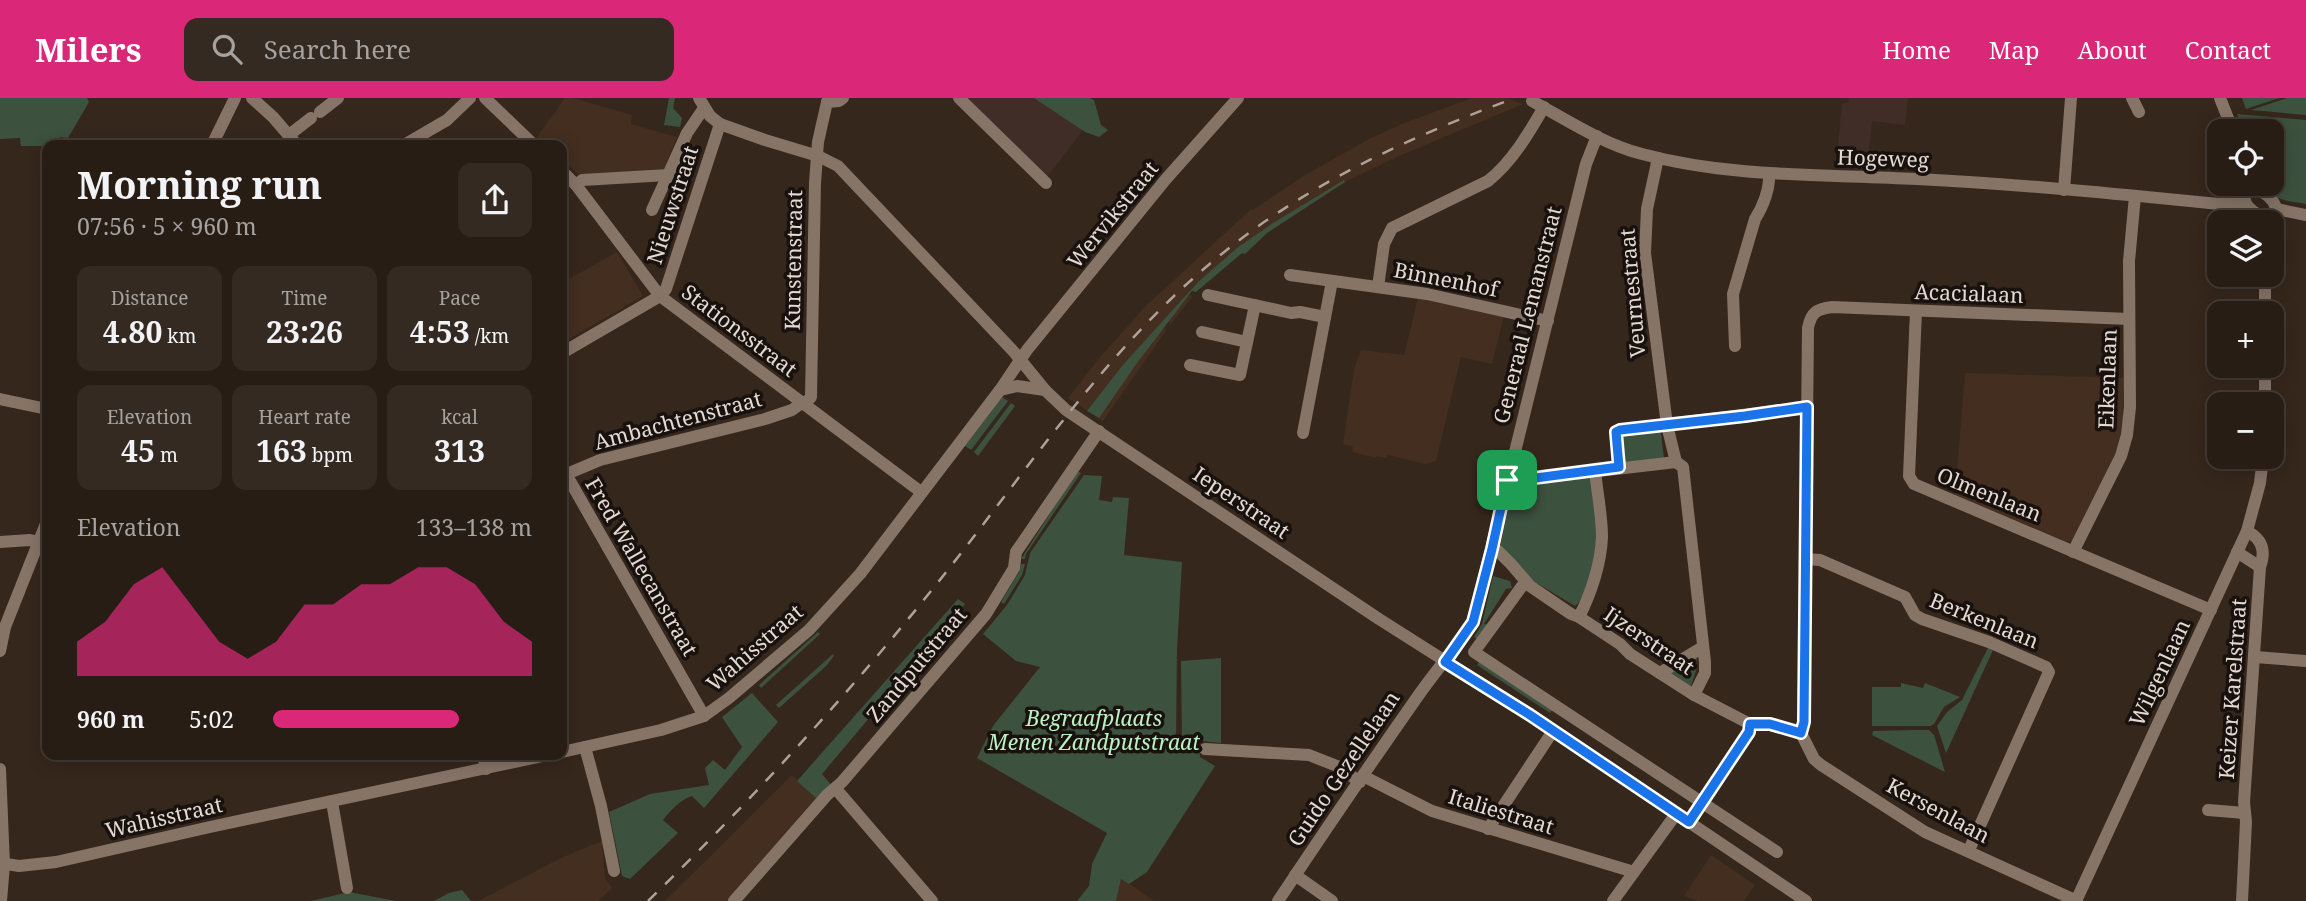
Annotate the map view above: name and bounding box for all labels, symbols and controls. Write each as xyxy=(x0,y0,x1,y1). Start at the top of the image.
search box xyxy=(184,18,674,81)
text: Milers xyxy=(35,27,142,72)
icon: search xyxy=(208,30,246,68)
text: Search here xyxy=(264,31,411,67)
text: Home xyxy=(1882,33,1951,66)
text: Map xyxy=(1989,33,2040,66)
text: About xyxy=(2078,33,2147,66)
text: Contact xyxy=(2185,33,2271,66)
map controls xyxy=(2207,119,2284,469)
button: locate xyxy=(2207,119,2284,196)
street label: Nieuwstraat xyxy=(640,142,704,267)
street label: Hogeweg xyxy=(1837,142,1930,174)
street label: Wervikstraat xyxy=(1060,155,1164,274)
text: Morning run xyxy=(77,158,322,210)
button: share xyxy=(458,163,532,237)
street label: Kunstenstraat xyxy=(778,190,808,330)
street label: Generaal Lemanstraat xyxy=(1486,203,1568,426)
text: 07:56 · 5 × 960 m xyxy=(77,210,257,242)
button: layers xyxy=(2207,210,2284,287)
street label: Veurnestraat xyxy=(1612,227,1652,359)
street label: Binnenhof xyxy=(1392,255,1503,303)
street label: Acacialaan xyxy=(1914,277,2024,309)
street label: Stationsstraat xyxy=(676,278,803,383)
text: Distance xyxy=(111,285,188,311)
text: Time xyxy=(282,285,327,311)
text: Pace xyxy=(439,285,480,311)
button: + xyxy=(2207,301,2284,378)
text: 4.80 xyxy=(103,311,162,352)
text: 23:26 xyxy=(266,311,343,352)
text: 4:53 xyxy=(410,311,470,352)
text: km xyxy=(162,323,196,349)
text: /km xyxy=(470,323,509,349)
street label: Eikenlaan xyxy=(2091,328,2123,430)
street label: Ambachtenstraat xyxy=(591,384,765,456)
button: − xyxy=(2207,392,2284,469)
text: Elevation xyxy=(107,404,192,430)
text: Heart rate xyxy=(258,404,351,430)
text: kcal xyxy=(441,404,478,430)
text: 45 xyxy=(121,430,155,471)
text: 163 xyxy=(256,430,307,471)
text: 313 xyxy=(434,430,485,471)
text: m xyxy=(155,442,178,468)
text: bpm xyxy=(307,442,353,468)
pin xyxy=(1477,450,1537,510)
street label: Ieperstraat xyxy=(1188,460,1295,545)
street label: Olmenlaan xyxy=(1933,460,2046,528)
icon: arrive xyxy=(1488,461,1526,499)
street label: Fred Wallecanstraat xyxy=(579,472,704,661)
text: Elevation xyxy=(77,511,181,543)
text: 133–138 m xyxy=(416,511,532,543)
street label: Berkenlaan xyxy=(1926,586,2043,655)
street label: Wahisstraat xyxy=(700,598,809,697)
street label: Keizer Karelstraat xyxy=(2212,598,2252,780)
street label: Ijzerstraat xyxy=(1599,600,1700,681)
street label: Zandputstraat xyxy=(860,601,972,728)
street label: Wilgenlaan xyxy=(2122,615,2196,731)
street label: Guido Gezellelaan xyxy=(1281,685,1406,852)
text: 960 m xyxy=(77,703,145,735)
text: 5:02 xyxy=(189,703,234,735)
park label: Begraafplaats Menen Zandputstraat xyxy=(987,704,1200,756)
street label: Kersenlaan xyxy=(1882,771,1995,849)
street label: Italiestraat xyxy=(1445,782,1557,840)
street label: Wahisstraat xyxy=(103,790,225,844)

